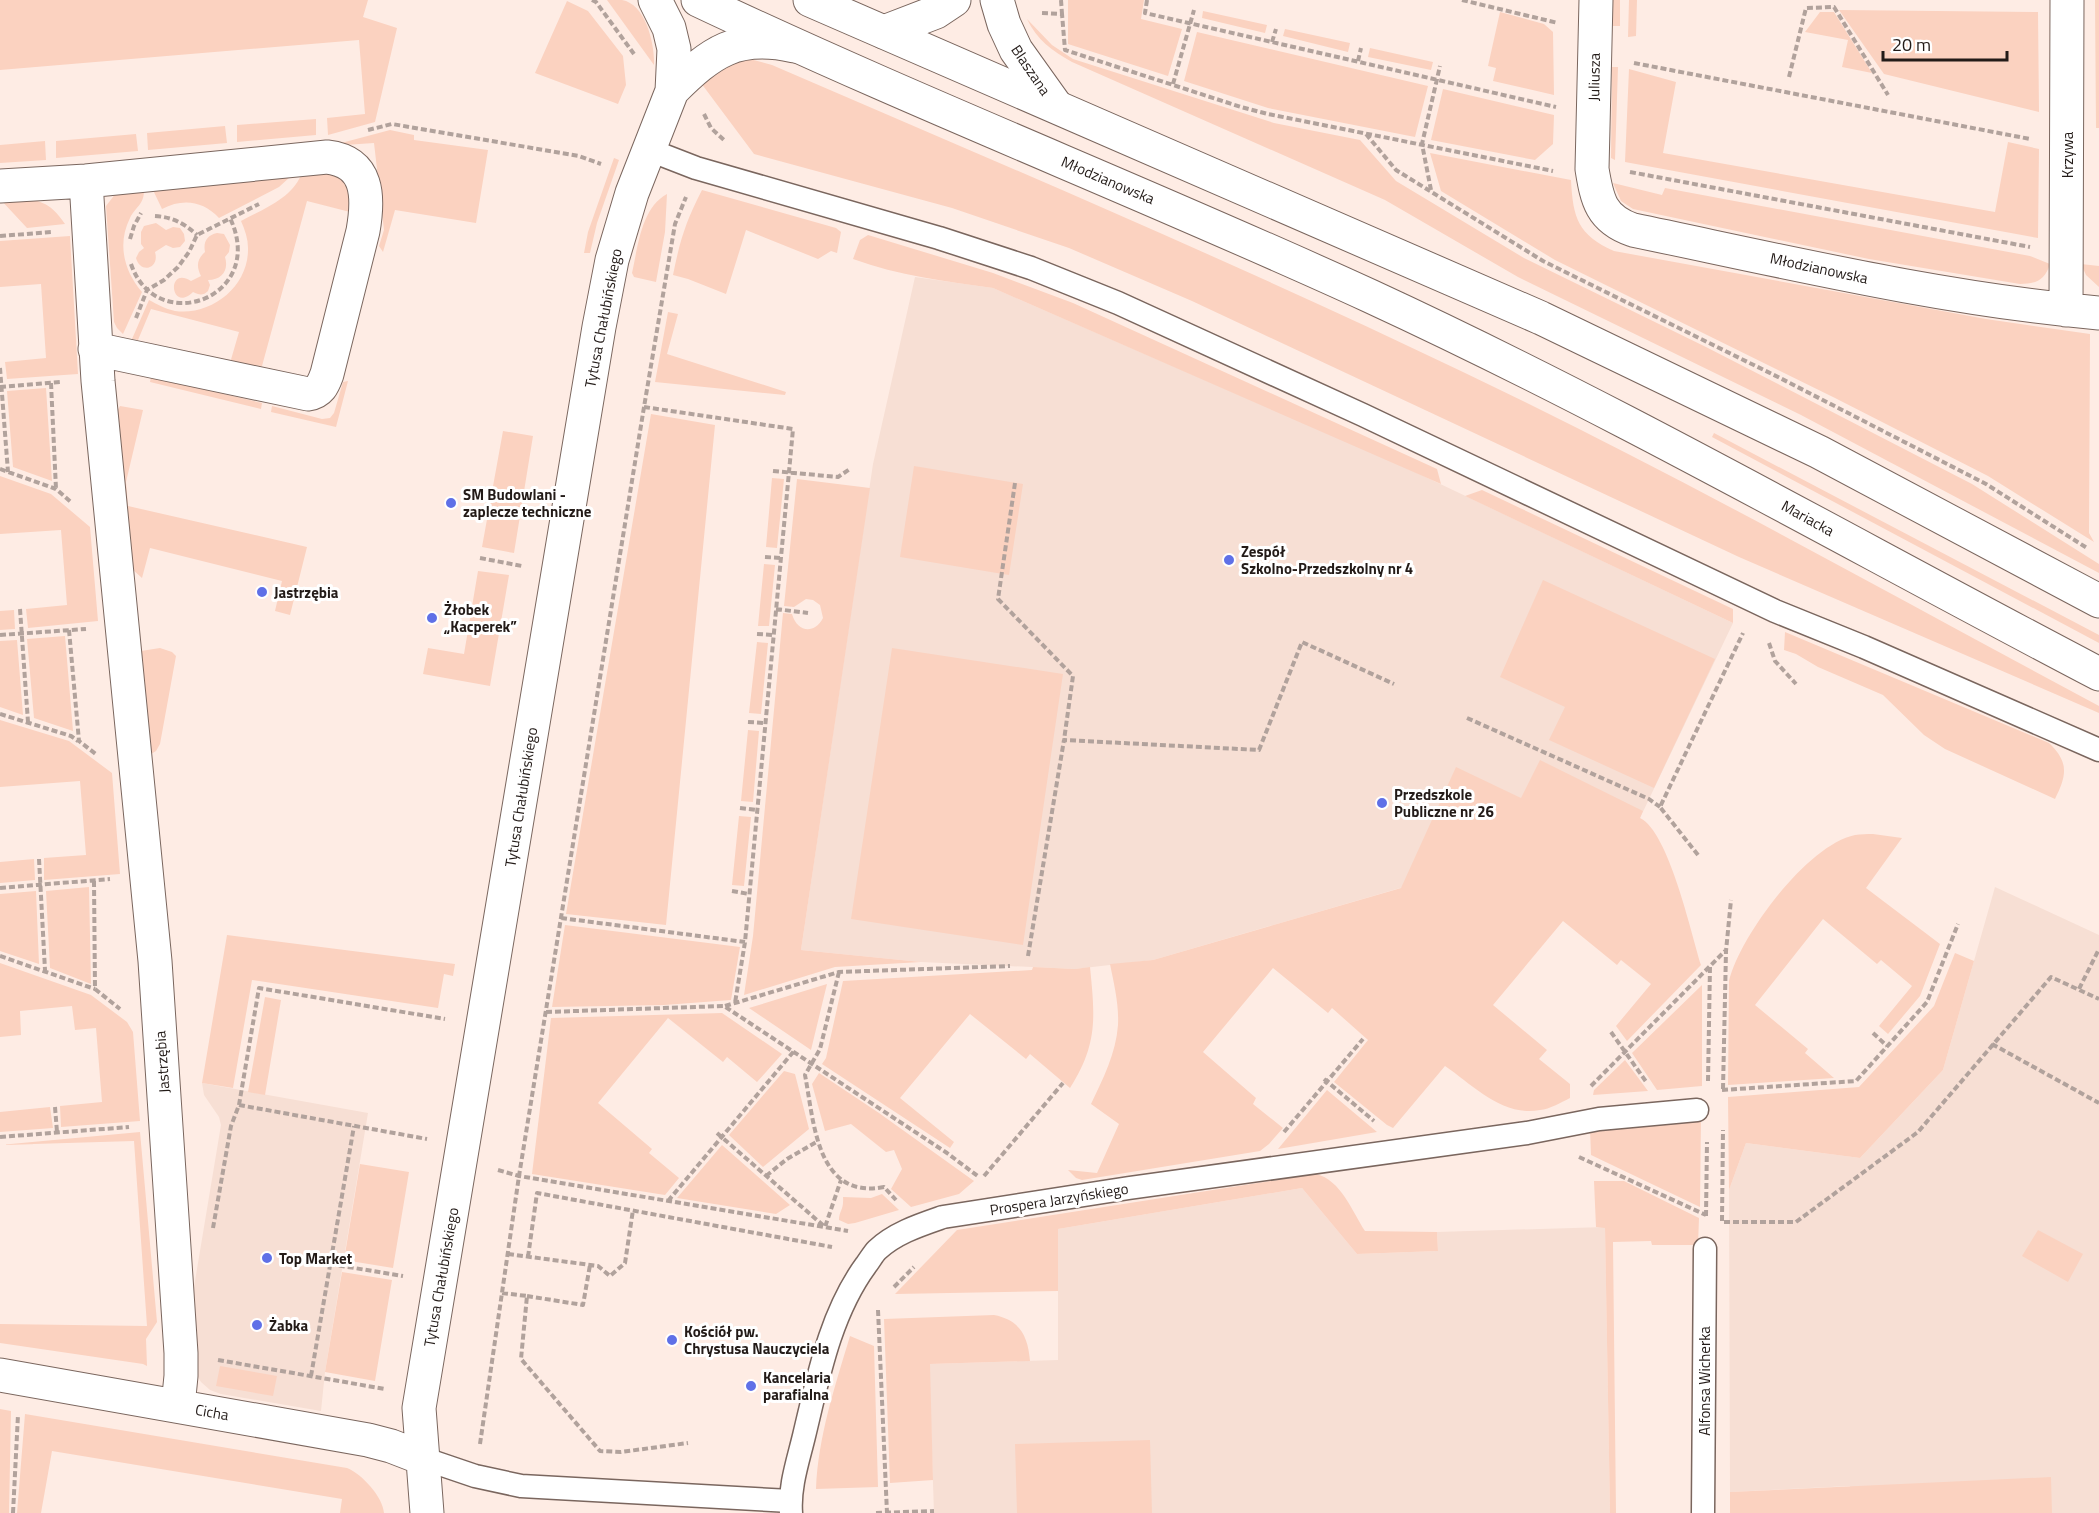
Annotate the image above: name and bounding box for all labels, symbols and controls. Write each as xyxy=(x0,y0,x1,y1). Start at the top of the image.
scale bar xyxy=(1883,24,2008,62)
text: 20 m xyxy=(1892,31,1931,58)
street label: Blaszana xyxy=(1005,40,1057,101)
street label: Juliusza xyxy=(1582,52,1606,101)
street label: Krzywa xyxy=(2056,131,2079,178)
street label: Młodzianowska xyxy=(1058,150,1159,210)
street label: Tytusa Chałubińskiego xyxy=(578,246,628,390)
street label: Młodzianowska xyxy=(1768,246,1871,290)
place label: SM Budowlani - zaplecze techniczne xyxy=(463,483,592,523)
street label: Mariacka xyxy=(1777,494,1839,542)
marker: SM Budowlani - zaplecze techniczne xyxy=(444,496,458,510)
place label: Zespół Szkolno-Przedszkolny nr 4 xyxy=(1241,540,1413,580)
marker: Zespół Szkolno-Przedszkolny nr 4 xyxy=(1222,553,1236,567)
place label: Jastrzębia xyxy=(274,581,339,604)
marker: Jastrzębia xyxy=(255,585,269,599)
place label: Żłobek „Kacperek” xyxy=(443,598,517,638)
marker: Żłobek „Kacperek” xyxy=(425,611,439,625)
street label: Tytusa Chałubińskiego xyxy=(499,725,543,869)
place label: Przedszkole Publiczne nr 26 xyxy=(1394,783,1494,823)
marker: Przedszkole Publiczne nr 26 xyxy=(1375,796,1389,810)
street label: Jastrzębia xyxy=(148,1030,176,1094)
street label: Prospera Jarzyńskiego xyxy=(988,1177,1130,1221)
street label: Tytusa Chałubińskiego xyxy=(417,1205,465,1349)
place label: Top Market xyxy=(279,1247,353,1270)
marker: Top Market xyxy=(260,1251,274,1265)
place label: Żabka xyxy=(269,1314,309,1337)
marker: Żabka xyxy=(250,1318,264,1332)
place label: Kościół pw. Chrystusa Nauczyciela xyxy=(684,1320,830,1360)
street label: Alfonsa Wicherka xyxy=(1693,1326,1716,1436)
marker: Kościół pw. Chrystusa Nauczyciela xyxy=(665,1333,679,1347)
place label: Kancelaria parafialna xyxy=(763,1366,831,1406)
marker: Kancelaria parafialna xyxy=(744,1379,758,1393)
street label: Cicha xyxy=(193,1398,231,1426)

